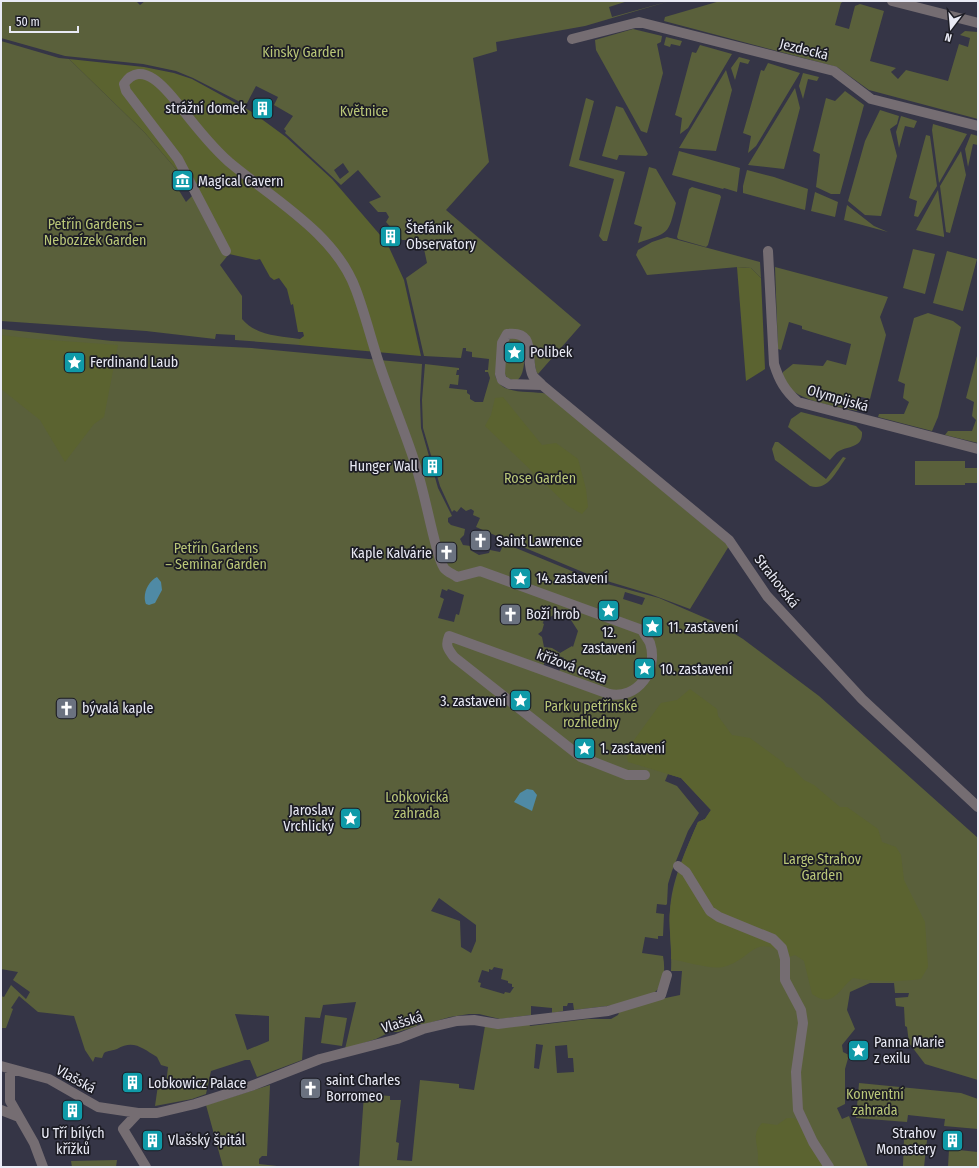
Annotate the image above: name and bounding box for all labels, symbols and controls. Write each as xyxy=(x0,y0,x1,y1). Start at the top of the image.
scale bar xyxy=(10,8,78,34)
north arrow xyxy=(931,8,971,48)
text: 50 m xyxy=(16,15,40,29)
text: N xyxy=(943,30,953,44)
street label: Jezdecká xyxy=(778,35,830,64)
park label: Kinsky Garden xyxy=(262,44,344,61)
building icon: strážní domek xyxy=(249,95,275,121)
place label: strážní domek xyxy=(165,100,246,117)
park label: Květnice xyxy=(340,103,388,120)
museum icon: Magical Cavern xyxy=(170,168,196,194)
place label: Magical Cavern xyxy=(198,173,283,190)
park label: Petřín Gardens – Nebozízek Garden xyxy=(44,216,146,249)
place label: Štefánik Observatory xyxy=(406,219,477,253)
building icon: Štefánik Observatory xyxy=(377,223,403,249)
place icon: Polibek xyxy=(502,339,528,365)
place label: Polibek xyxy=(530,344,573,361)
place icon: Ferdinand Laub xyxy=(62,349,88,375)
place label: Ferdinand Laub xyxy=(90,354,178,371)
street label: Olympijská xyxy=(805,382,871,415)
building icon: Hunger Wall xyxy=(420,453,446,479)
place label: Hunger Wall xyxy=(349,458,418,475)
park label: Rose Garden xyxy=(504,470,576,487)
church icon: Saint Lawrence xyxy=(468,528,494,554)
place label: Saint Lawrence xyxy=(496,533,582,550)
park label: Petřín Gardens – Seminar Garden xyxy=(165,540,267,573)
church icon: Kaple Kalvárie xyxy=(434,540,460,566)
place label: Kaple Kalvárie xyxy=(351,545,432,562)
street label: Strahovská xyxy=(751,551,803,611)
place icon: 14. zastavení xyxy=(508,565,534,591)
place label: 14. zastavení xyxy=(536,570,608,587)
place icon: 12. zastavení xyxy=(596,597,622,623)
church icon: Boží hrob xyxy=(497,601,523,627)
place label: Boží hrob xyxy=(526,606,580,623)
place icon: 11. zastavení xyxy=(640,614,666,640)
place label: 11. zastavení xyxy=(668,619,739,636)
place label: 12. zastavení xyxy=(582,624,636,657)
street label: křížová cesta xyxy=(534,646,610,687)
place icon: 10. zastavení xyxy=(632,656,658,682)
place label: 10. zastavení xyxy=(660,661,733,678)
place icon: 3. zastavení xyxy=(508,688,534,714)
place label: 3. zastavení xyxy=(440,693,506,710)
church icon: bývalá kaple xyxy=(54,695,80,721)
park label: Park u petřínské rozhledny xyxy=(545,698,637,731)
place label: bývalá kaple xyxy=(82,700,153,717)
place icon: 1. zastavení xyxy=(571,735,597,761)
place label: 1. zastavení xyxy=(600,740,665,757)
park label: Lobkovická zahrada xyxy=(385,789,449,822)
place label: Jaroslav Vrchlický xyxy=(283,802,335,835)
place icon: Jaroslav Vrchlický xyxy=(337,805,363,831)
park label: Large Strahov Garden xyxy=(783,851,862,884)
street label: Vlašská xyxy=(379,1008,425,1037)
place label: Panna Marie z exilu xyxy=(874,1034,945,1067)
place icon: Panna Marie z exilu xyxy=(846,1037,872,1063)
street label: Vlašská xyxy=(53,1062,99,1097)
building icon: Lobkowicz Palace xyxy=(119,1070,145,1096)
place label: saint Charles Borromeo xyxy=(326,1072,400,1105)
place label: Lobkowicz Palace xyxy=(148,1075,247,1092)
church icon: saint Charles Borromeo xyxy=(297,1075,323,1101)
park label: Konventní zahrada xyxy=(846,1086,904,1119)
building icon: U Tří bílých křížků xyxy=(60,1098,86,1124)
place label: U Tří bílých křížků xyxy=(41,1125,105,1158)
place label: Strahov Monastery xyxy=(876,1125,937,1158)
building icon: Vlašský špitál xyxy=(139,1127,165,1153)
building icon: Strahov Monastery xyxy=(939,1128,965,1154)
place label: Vlašský špitál xyxy=(168,1132,246,1149)

